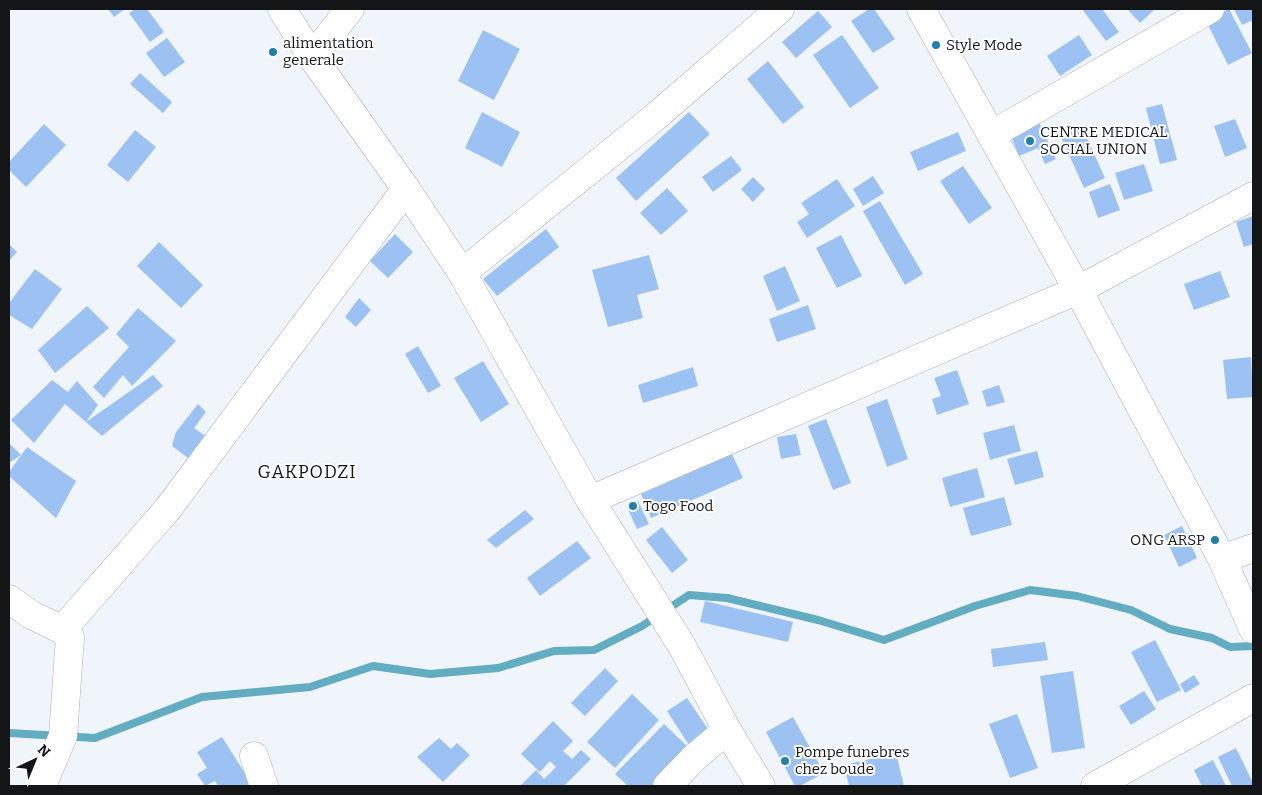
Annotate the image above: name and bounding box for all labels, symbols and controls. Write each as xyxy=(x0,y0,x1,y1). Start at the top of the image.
place label: alimentation generale xyxy=(283,34,374,69)
place label: Style Mode xyxy=(946,36,1022,54)
marker: Style Mode xyxy=(930,39,942,51)
marker: alimentation generale xyxy=(267,46,279,58)
place label: CENTRE MEDICAL SOCIAL UNION xyxy=(1040,123,1168,158)
marker: CENTRE MEDICAL SOCIAL UNION xyxy=(1024,135,1036,147)
district label: GAKPODZI xyxy=(257,461,357,483)
place label: Togo Food xyxy=(643,497,713,515)
marker: Togo Food xyxy=(627,500,639,512)
place label: ONG ARSP xyxy=(1130,531,1205,549)
marker: ONG ARSP xyxy=(1209,534,1221,546)
north arrow xyxy=(10,735,60,785)
text: N xyxy=(34,741,54,761)
place label: Pompe funebres chez boude xyxy=(795,743,909,778)
marker: Pompe funebres chez boude xyxy=(779,755,791,767)

